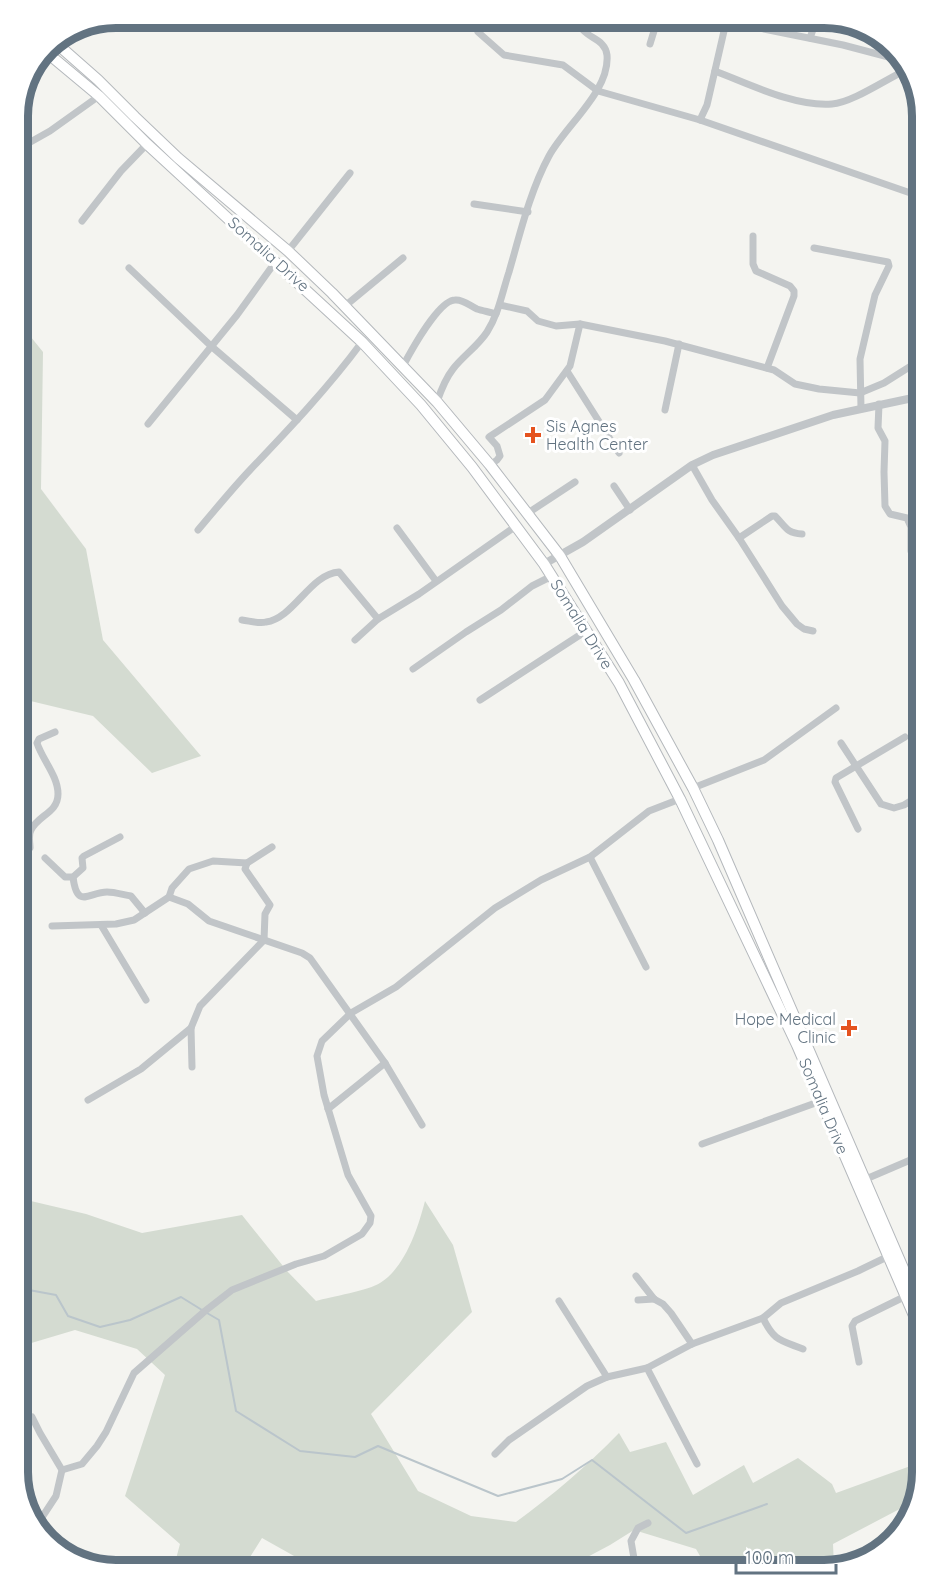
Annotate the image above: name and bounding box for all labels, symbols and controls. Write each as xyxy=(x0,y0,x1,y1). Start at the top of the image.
street label: Somalia Drive xyxy=(224,212,314,296)
place label: Sis Agnes Health Center xyxy=(546,416,648,454)
marker: Sis Agnes Health Center xyxy=(524,426,542,444)
street label: Somalia Drive xyxy=(546,575,618,673)
place label: Hope Medical Clinic xyxy=(735,1009,836,1047)
marker: Hope Medical Clinic xyxy=(840,1019,858,1037)
street label: Somalia Drive xyxy=(795,1055,853,1157)
scale bar xyxy=(736,1537,836,1575)
text: 100 m xyxy=(745,1546,794,1569)

